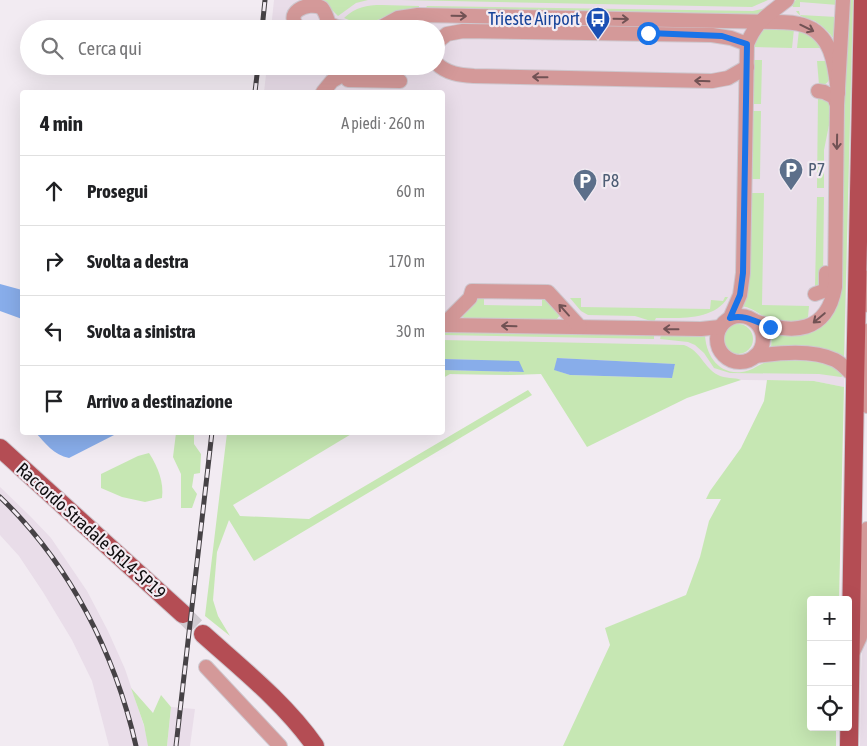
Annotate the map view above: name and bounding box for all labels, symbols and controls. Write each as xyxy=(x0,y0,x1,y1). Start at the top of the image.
bus stop icon: Trieste Airport xyxy=(585,6,611,40)
place label: Trieste Airport xyxy=(488,8,580,29)
one-way arrow xyxy=(450,11,467,21)
one-way arrow xyxy=(613,14,629,24)
search box xyxy=(20,20,445,75)
route start xyxy=(637,22,660,45)
one-way arrow xyxy=(800,23,815,33)
icon: search xyxy=(38,34,66,62)
text: Cerca qui xyxy=(78,37,142,59)
one-way arrow xyxy=(532,72,548,82)
one-way arrow xyxy=(694,76,710,86)
text: 4 min xyxy=(40,111,83,135)
text: A piedi · 260 m xyxy=(341,114,425,132)
one-way arrow xyxy=(832,134,841,150)
parking icon: P7 xyxy=(778,157,804,191)
place label: P7 xyxy=(808,159,825,180)
parking icon: P8 xyxy=(572,168,598,202)
place label: P8 xyxy=(602,170,619,191)
icon: ahead xyxy=(40,177,68,205)
text: Prosegui xyxy=(87,180,148,202)
text: 60 m xyxy=(396,182,425,200)
icon: right xyxy=(40,247,68,275)
text: Svolta a destra xyxy=(87,250,189,272)
text: 170 m xyxy=(389,252,425,270)
one-way arrow xyxy=(558,303,570,316)
one-way arrow xyxy=(813,312,826,323)
route end xyxy=(759,316,782,339)
icon: left xyxy=(40,317,68,345)
text: Svolta a sinistra xyxy=(87,320,196,342)
one-way arrow xyxy=(501,321,517,331)
text: 30 m xyxy=(396,322,425,340)
one-way arrow xyxy=(663,324,680,334)
icon: arrive xyxy=(40,387,68,415)
text: Arrivo a destinazione xyxy=(87,390,233,412)
street label: Raccordo Stradale SR14-SP19 xyxy=(12,458,170,603)
map controls xyxy=(807,596,852,731)
button: + xyxy=(807,596,852,641)
button: − xyxy=(807,641,852,686)
button: locate xyxy=(807,686,852,731)

